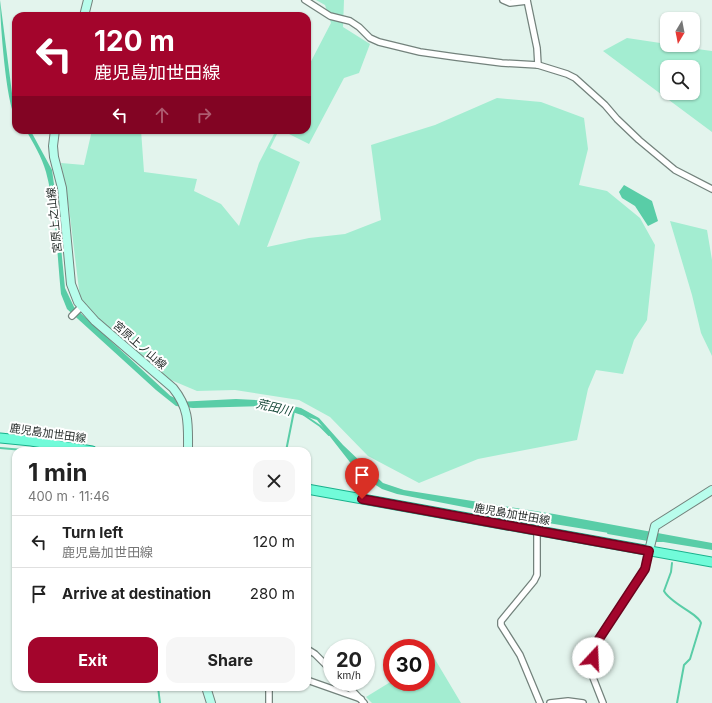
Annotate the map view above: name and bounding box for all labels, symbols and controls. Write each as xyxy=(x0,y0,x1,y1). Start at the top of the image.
north arrow xyxy=(660,12,700,52)
map controls xyxy=(660,12,700,100)
text: 120 m xyxy=(94,24,175,58)
icon: left xyxy=(28,28,80,80)
button: search xyxy=(660,60,700,100)
text: 鹿児島加世田線 xyxy=(94,62,220,83)
icon: left xyxy=(109,104,131,126)
icon: ahead xyxy=(151,104,173,126)
icon: right xyxy=(193,104,215,126)
street label: 宮原上之山線 xyxy=(44,186,64,254)
street label: 宮原上ノ山線 xyxy=(111,318,169,372)
water label: 荒田川 xyxy=(255,396,295,419)
street label: 鹿児島加世田線 xyxy=(9,421,87,445)
text: 1 min xyxy=(28,458,87,487)
pin xyxy=(345,458,379,499)
button: close xyxy=(253,460,295,502)
icon: arrive xyxy=(351,464,373,486)
text: 400 m · 11:46 xyxy=(28,488,110,504)
street label: 鹿児島加世田線 xyxy=(473,500,551,528)
text: Turn left xyxy=(62,523,123,542)
icon: left xyxy=(28,531,50,553)
text: 120 m xyxy=(253,532,295,551)
text: 鹿児島加世田線 xyxy=(62,544,153,560)
icon: arrive xyxy=(28,583,50,605)
text: Arrive at destination xyxy=(62,584,211,603)
text: 280 m xyxy=(250,584,295,603)
button: Exit xyxy=(28,637,158,683)
button: Share xyxy=(166,637,295,683)
position arrow xyxy=(572,637,614,679)
speed limit sign: 30 xyxy=(383,639,435,691)
text: 20 xyxy=(336,648,362,672)
text: km/h xyxy=(337,669,361,681)

